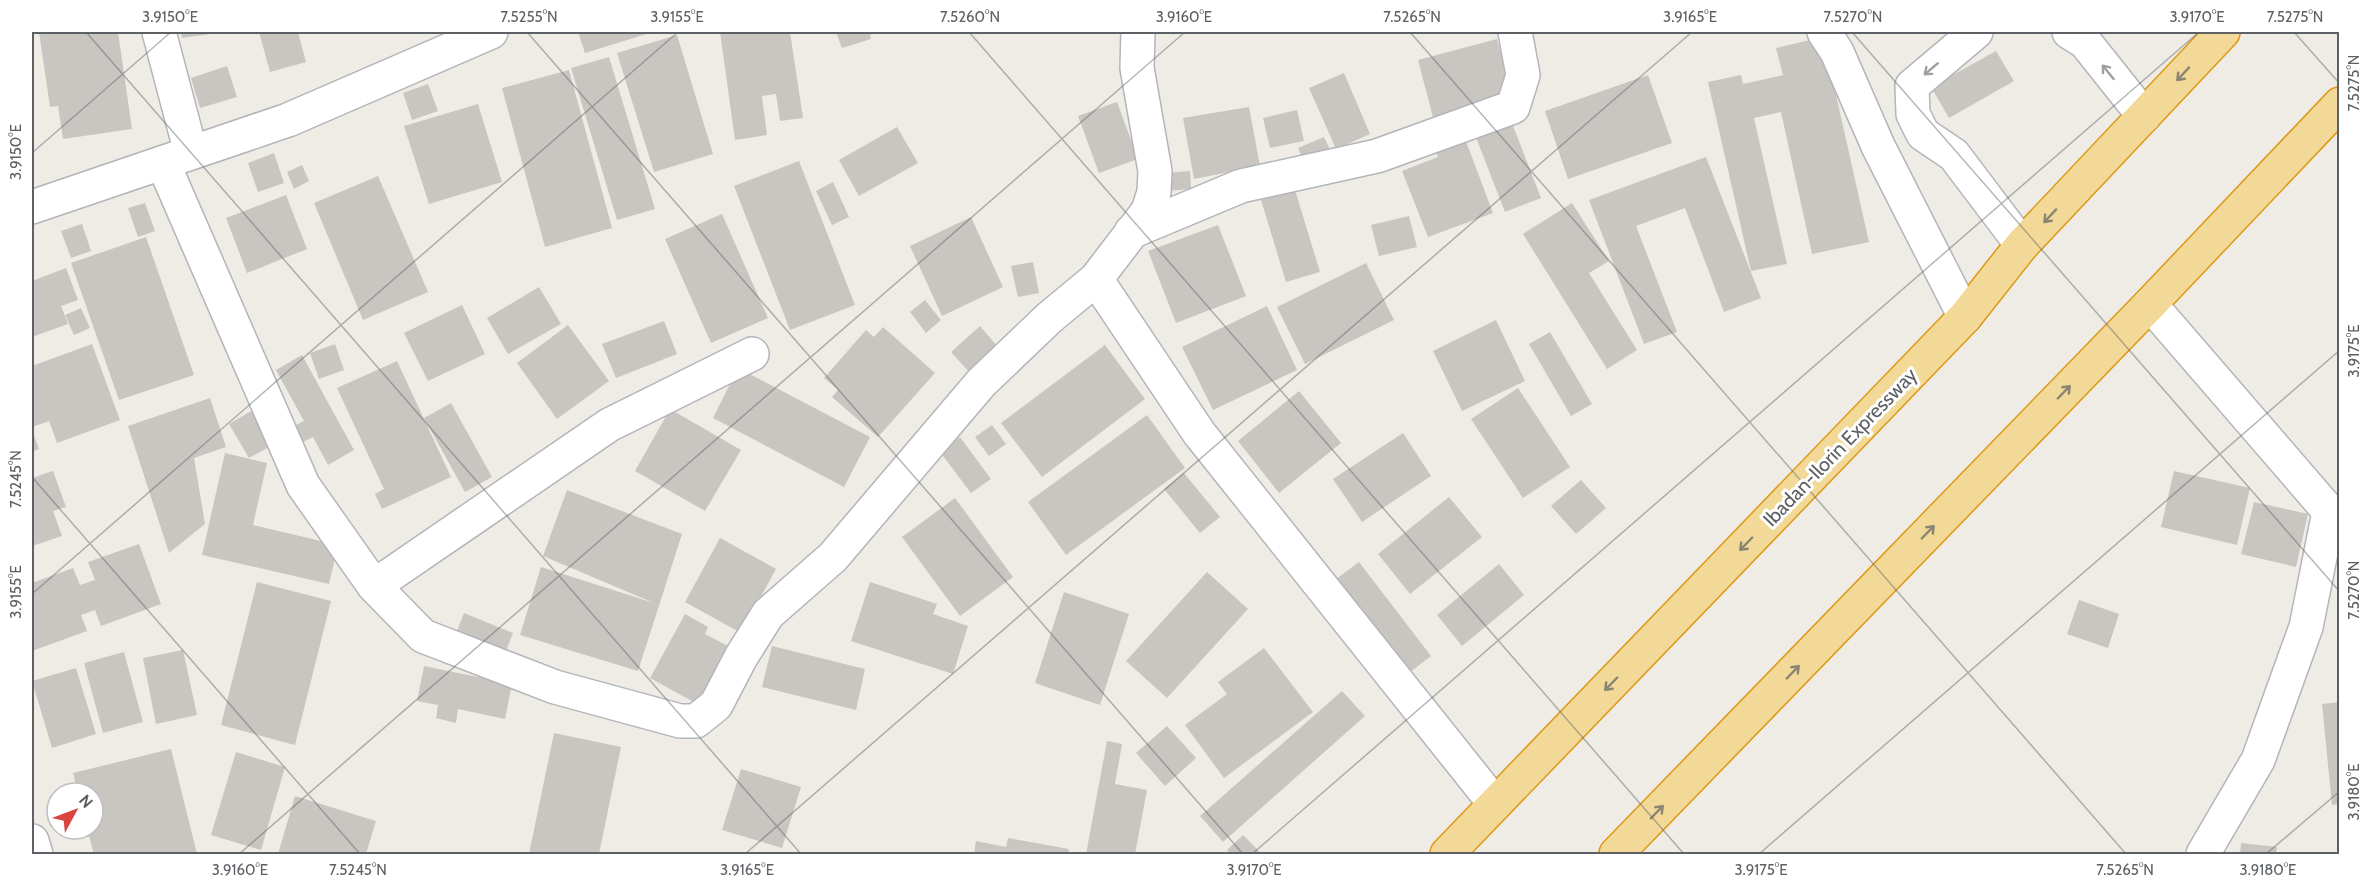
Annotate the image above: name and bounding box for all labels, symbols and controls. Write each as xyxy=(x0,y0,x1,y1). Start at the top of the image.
text: 3.9150°E xyxy=(142,8,198,26)
text: 7.5255°N xyxy=(500,8,558,26)
text: 3.9155°E xyxy=(650,8,704,26)
text: 7.5260°N xyxy=(940,8,1000,26)
text: 3.9160°E xyxy=(1156,8,1212,26)
text: 7.5265°N xyxy=(1383,8,1441,26)
text: 3.9165°E xyxy=(1663,8,1717,26)
text: 7.5270°N xyxy=(1824,8,1882,26)
text: 3.9170°E xyxy=(2169,8,2225,26)
text: 7.5275°N xyxy=(2267,8,2323,26)
text: 7.5275°N xyxy=(2345,55,2363,111)
one-way arrow xyxy=(1923,63,1939,76)
one-way arrow xyxy=(2102,64,2115,80)
one-way arrow xyxy=(2176,66,2190,81)
text: 3.9150°E xyxy=(7,124,25,180)
one-way arrow xyxy=(2043,208,2057,223)
text: 3.9175°E xyxy=(2345,325,2363,377)
street label: Ibadan-Ilorin Expressway xyxy=(1758,363,1922,531)
one-way arrow xyxy=(2057,385,2071,400)
text: 7.5245°N xyxy=(7,450,25,508)
one-way arrow xyxy=(1921,525,1936,540)
one-way arrow xyxy=(1739,536,1753,551)
text: 7.5270°N xyxy=(2345,561,2363,619)
text: 3.9155°E xyxy=(7,565,25,619)
one-way arrow xyxy=(1785,665,1800,680)
one-way arrow xyxy=(1603,677,1618,692)
text: 3.9180°E xyxy=(2345,764,2363,820)
north arrow xyxy=(45,781,105,841)
text: N xyxy=(75,791,97,812)
one-way arrow xyxy=(1650,805,1664,820)
text: 3.9160°E xyxy=(212,861,268,879)
text: 7.5245°N xyxy=(329,861,387,879)
text: 3.9165°E xyxy=(720,861,774,879)
text: 3.9170°E xyxy=(1226,861,1282,879)
text: 3.9175°E xyxy=(1735,861,1787,879)
text: 7.5265°N xyxy=(2096,861,2154,879)
text: 3.9180°E xyxy=(2240,861,2296,879)

